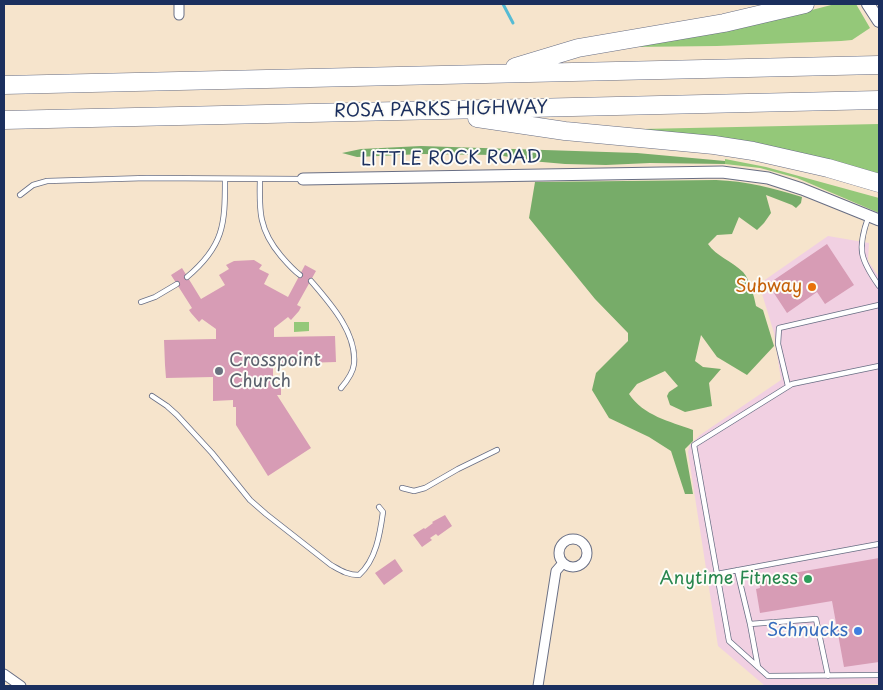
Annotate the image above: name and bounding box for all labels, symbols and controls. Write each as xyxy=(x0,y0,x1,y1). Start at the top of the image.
street label: ROSA PARKS HIGHWAY xyxy=(334,97,548,123)
street label: LITTLE ROCK ROAD xyxy=(361,147,541,171)
place label: Subway xyxy=(735,276,802,298)
marker: Subway xyxy=(806,281,818,293)
place label: Crosspoint Church xyxy=(229,350,321,392)
marker: Crosspoint Church xyxy=(213,365,225,377)
place label: Anytime Fitness xyxy=(659,568,798,590)
marker: Anytime Fitness xyxy=(802,573,814,585)
place label: Schnucks xyxy=(767,620,848,642)
marker: Schnucks xyxy=(852,625,864,637)

